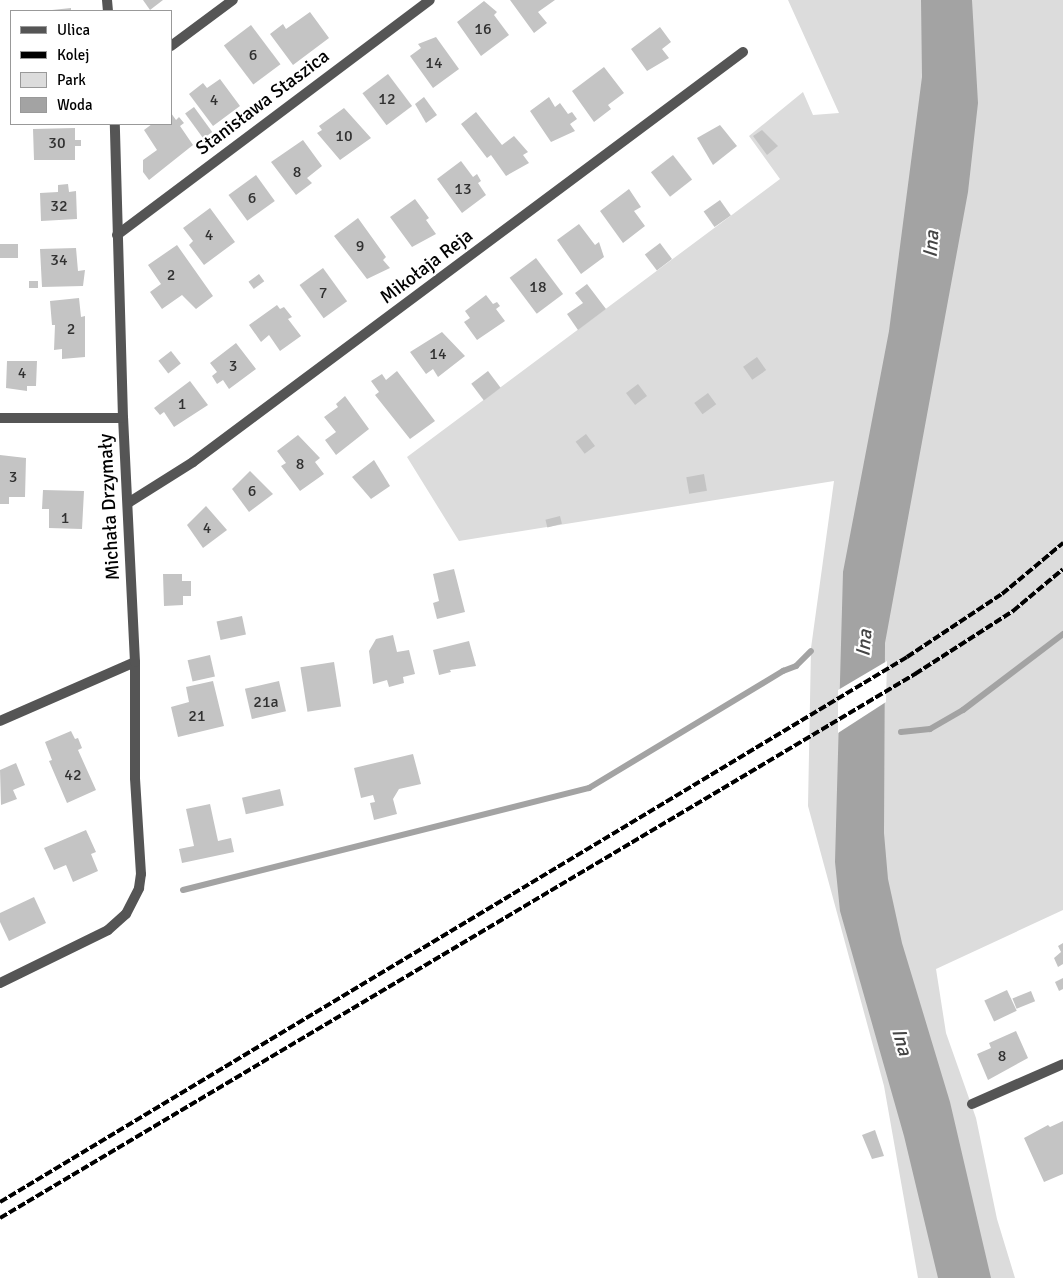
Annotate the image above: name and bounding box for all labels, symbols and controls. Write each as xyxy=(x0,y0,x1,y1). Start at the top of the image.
legend xyxy=(10,10,172,125)
house number: 16 xyxy=(474,19,492,39)
text: Ulica xyxy=(57,21,90,39)
street label: Stanisława Staszica xyxy=(192,45,334,161)
house number: 6 xyxy=(249,45,257,65)
text: Kolej xyxy=(57,46,89,64)
house number: 14 xyxy=(425,53,443,73)
text: Park xyxy=(57,71,86,89)
house number: 12 xyxy=(378,89,396,109)
house number: 4 xyxy=(210,90,218,110)
text: Woda xyxy=(57,96,93,114)
house number: 10 xyxy=(335,126,353,146)
house number: 30 xyxy=(48,133,66,153)
house number: 8 xyxy=(293,162,301,182)
house number: 13 xyxy=(454,179,472,199)
house number: 6 xyxy=(248,188,256,208)
house number: 32 xyxy=(50,196,68,216)
house number: 4 xyxy=(205,225,213,245)
street label: Mikołaja Reja xyxy=(376,225,478,309)
water label: Ina xyxy=(918,230,944,258)
house number: 9 xyxy=(356,236,364,256)
house number: 34 xyxy=(50,250,68,270)
house number: 2 xyxy=(167,265,175,285)
house number: 18 xyxy=(529,277,547,297)
house number: 7 xyxy=(319,283,327,303)
house number: 2 xyxy=(67,319,75,339)
house number: 14 xyxy=(429,344,447,364)
house number: 3 xyxy=(229,356,237,376)
house number: 4 xyxy=(18,363,26,383)
house number: 1 xyxy=(178,394,186,414)
street label: Michała Drzymały xyxy=(95,433,125,581)
house number: 8 xyxy=(296,454,304,474)
house number: 3 xyxy=(9,467,17,487)
house number: 6 xyxy=(248,481,256,501)
house number: 1 xyxy=(61,508,69,528)
house number: 4 xyxy=(203,518,211,538)
water label: Ina xyxy=(851,629,877,657)
house number: 21a xyxy=(253,692,279,712)
house number: 21 xyxy=(188,706,206,726)
house number: 42 xyxy=(64,765,82,785)
water label: Ina xyxy=(887,1026,917,1058)
house number: 8 xyxy=(998,1046,1006,1066)

